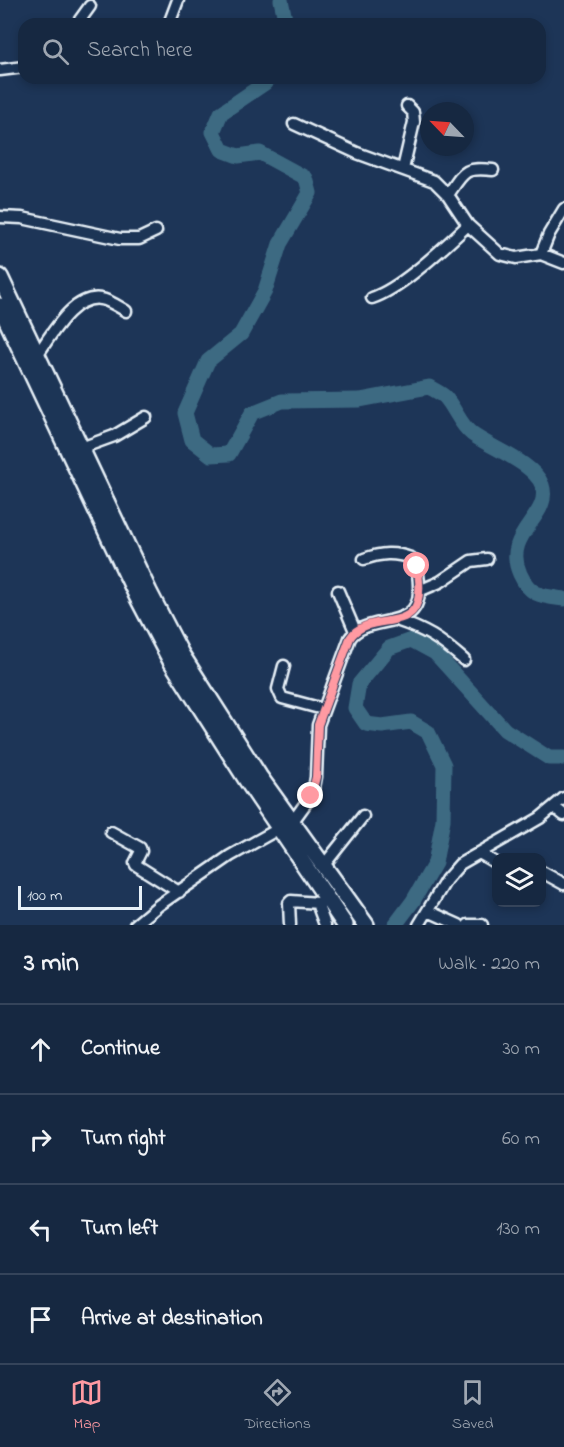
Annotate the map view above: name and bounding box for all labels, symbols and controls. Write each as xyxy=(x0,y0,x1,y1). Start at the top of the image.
search box xyxy=(18,18,546,84)
icon: search xyxy=(39,35,72,68)
text: Search here xyxy=(87,35,192,67)
north arrow xyxy=(420,102,474,156)
route start xyxy=(403,552,429,578)
route end xyxy=(297,782,323,808)
map controls xyxy=(492,853,546,907)
button: layers xyxy=(492,853,546,907)
scale bar xyxy=(18,883,142,910)
text: 100 m xyxy=(27,884,62,908)
text: 3 min xyxy=(24,945,79,983)
text: Walk · 220 m xyxy=(438,950,540,979)
icon: ahead xyxy=(24,1033,57,1066)
text: Continue xyxy=(81,1033,160,1065)
text: 30 m xyxy=(503,1035,540,1064)
icon: right xyxy=(24,1123,57,1156)
text: Turn right xyxy=(81,1123,166,1155)
text: 60 m xyxy=(502,1125,540,1154)
icon: left xyxy=(24,1213,57,1246)
text: Turn left xyxy=(81,1213,158,1245)
text: 130 m xyxy=(496,1215,540,1244)
icon: arrive xyxy=(24,1303,57,1336)
text: Arrive at destination xyxy=(81,1303,263,1335)
tab: Map xyxy=(70,1376,103,1436)
tab: Directions xyxy=(244,1376,311,1436)
tab: Saved xyxy=(452,1376,494,1436)

